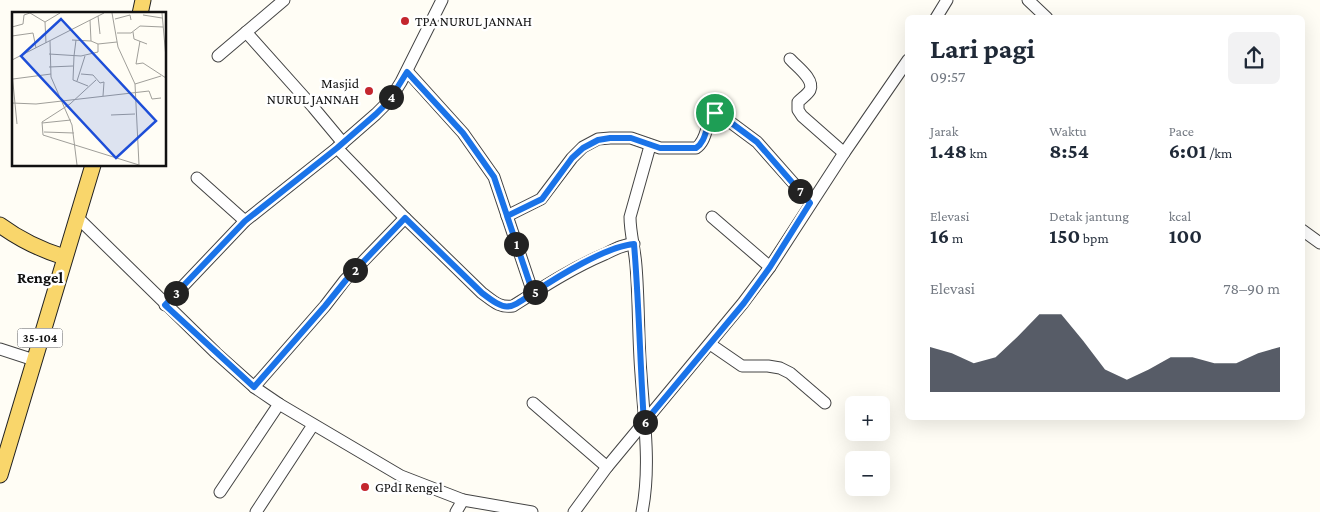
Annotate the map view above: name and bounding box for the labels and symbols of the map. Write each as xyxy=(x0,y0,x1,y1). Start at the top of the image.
inset map xyxy=(12,12,166,166)
place label: TPA NURUL JANNAH xyxy=(415,13,532,29)
marker: TPA NURUL JANNAH xyxy=(399,15,411,27)
place label: Masjid NURUL JANNAH xyxy=(267,75,360,107)
pin: 4 xyxy=(378,84,404,110)
marker: Masjid NURUL JANNAH xyxy=(363,85,375,97)
pin xyxy=(694,92,736,134)
pin: 7 xyxy=(788,178,812,204)
pin: 1 xyxy=(504,232,528,256)
pin: 2 xyxy=(342,258,368,282)
district label: Rengel xyxy=(17,269,63,286)
pin: 3 xyxy=(164,280,188,306)
pin: 5 xyxy=(522,280,548,304)
road number: 35-104 xyxy=(18,328,62,348)
pin: 6 xyxy=(632,410,658,434)
place label: GPdI Rengel xyxy=(375,479,443,495)
marker: GPdI Rengel xyxy=(359,481,371,493)

